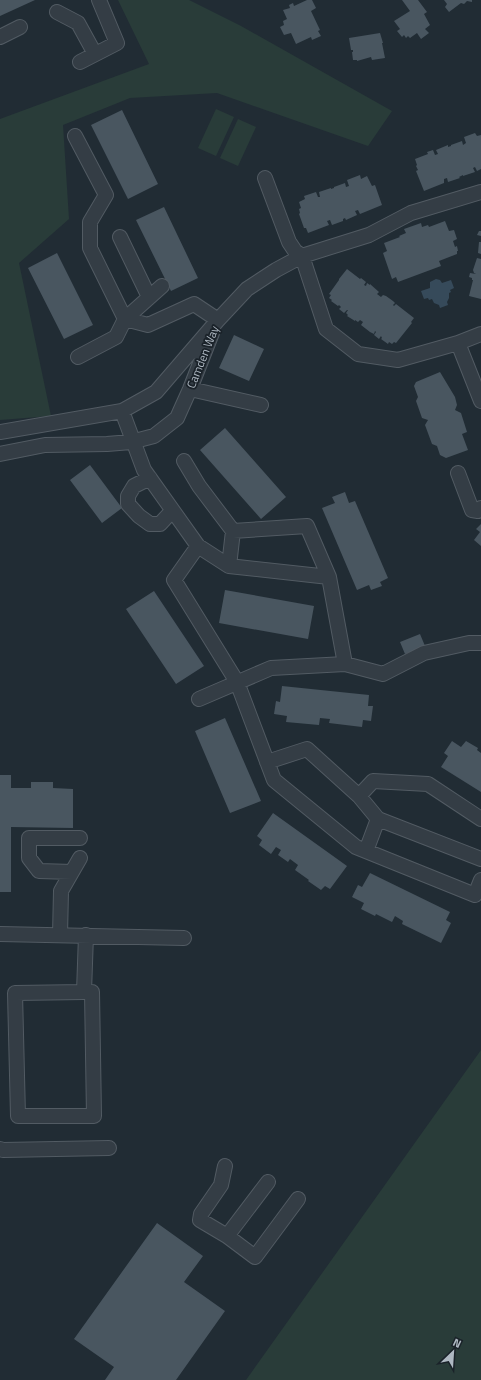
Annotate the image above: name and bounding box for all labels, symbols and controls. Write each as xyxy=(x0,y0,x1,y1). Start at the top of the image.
street label: Camden Way xyxy=(181,322,224,391)
north arrow xyxy=(433,1332,473,1372)
text: N xyxy=(450,1334,464,1352)

